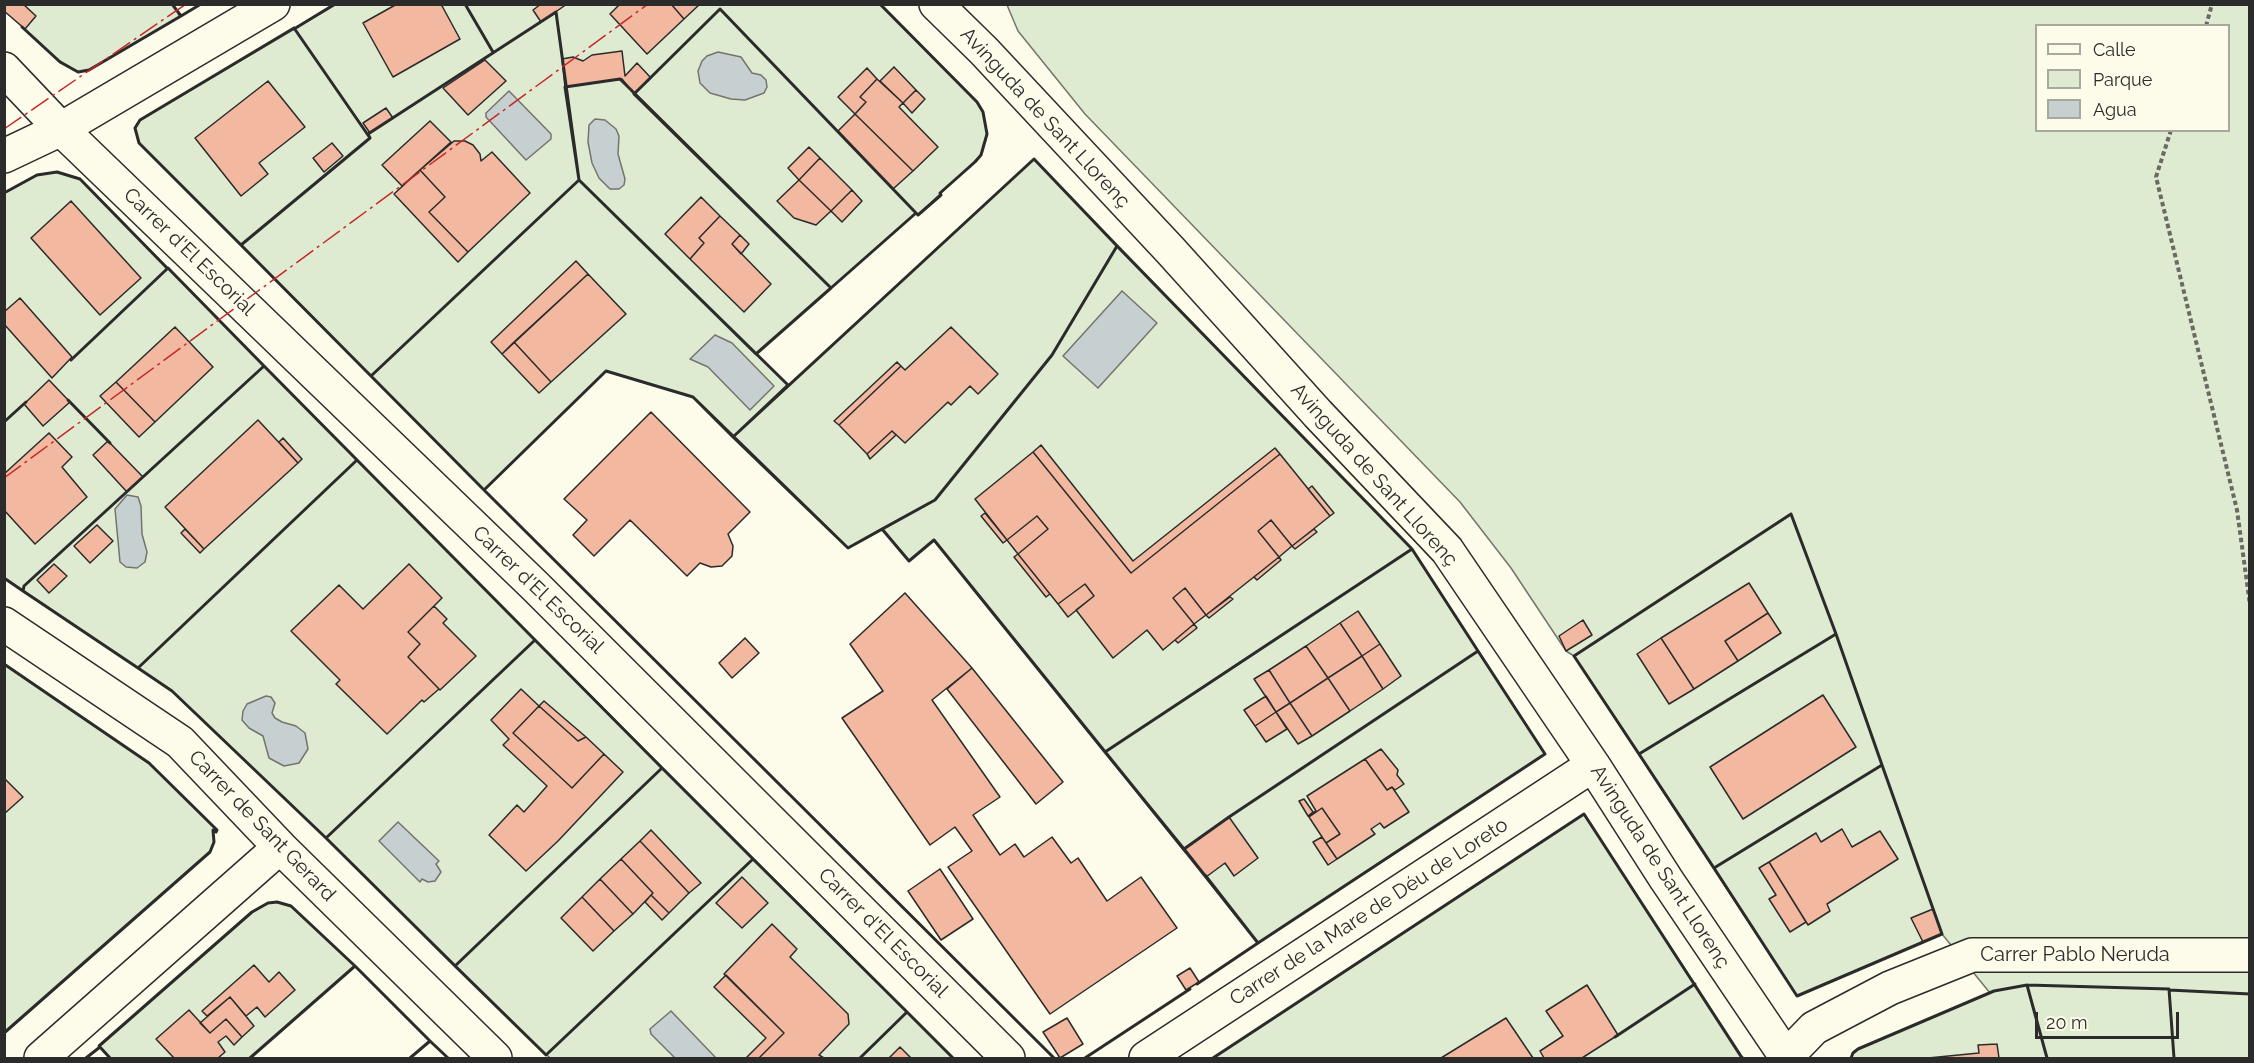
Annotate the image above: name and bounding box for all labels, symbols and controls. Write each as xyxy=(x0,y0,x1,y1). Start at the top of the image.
street label: Avinguda de Sant Llorenç xyxy=(955,23,1135,213)
legend xyxy=(2035,24,2230,132)
text: Calle xyxy=(2093,39,2136,60)
text: Parque xyxy=(2093,69,2152,90)
text: Agua xyxy=(2093,99,2137,120)
street label: Carrer d'El Escorial xyxy=(118,183,260,321)
street label: Avinguda de Sant Llorenç xyxy=(1285,379,1463,571)
street label: Carrer d'El Escorial xyxy=(467,521,609,659)
street label: Carrer de Sant Gerard xyxy=(184,745,340,907)
street label: Avinguda de Sant Llorenç xyxy=(1585,761,1735,973)
street label: Carrer de la Mare de Déu de Loreto xyxy=(1226,813,1512,1011)
street label: Carrer d'El Escorial xyxy=(813,863,953,1003)
street label: Carrer Pablo Neruda xyxy=(1980,943,2170,967)
scale bar xyxy=(2038,1000,2182,1038)
text: 20 m xyxy=(2046,1012,2088,1033)

